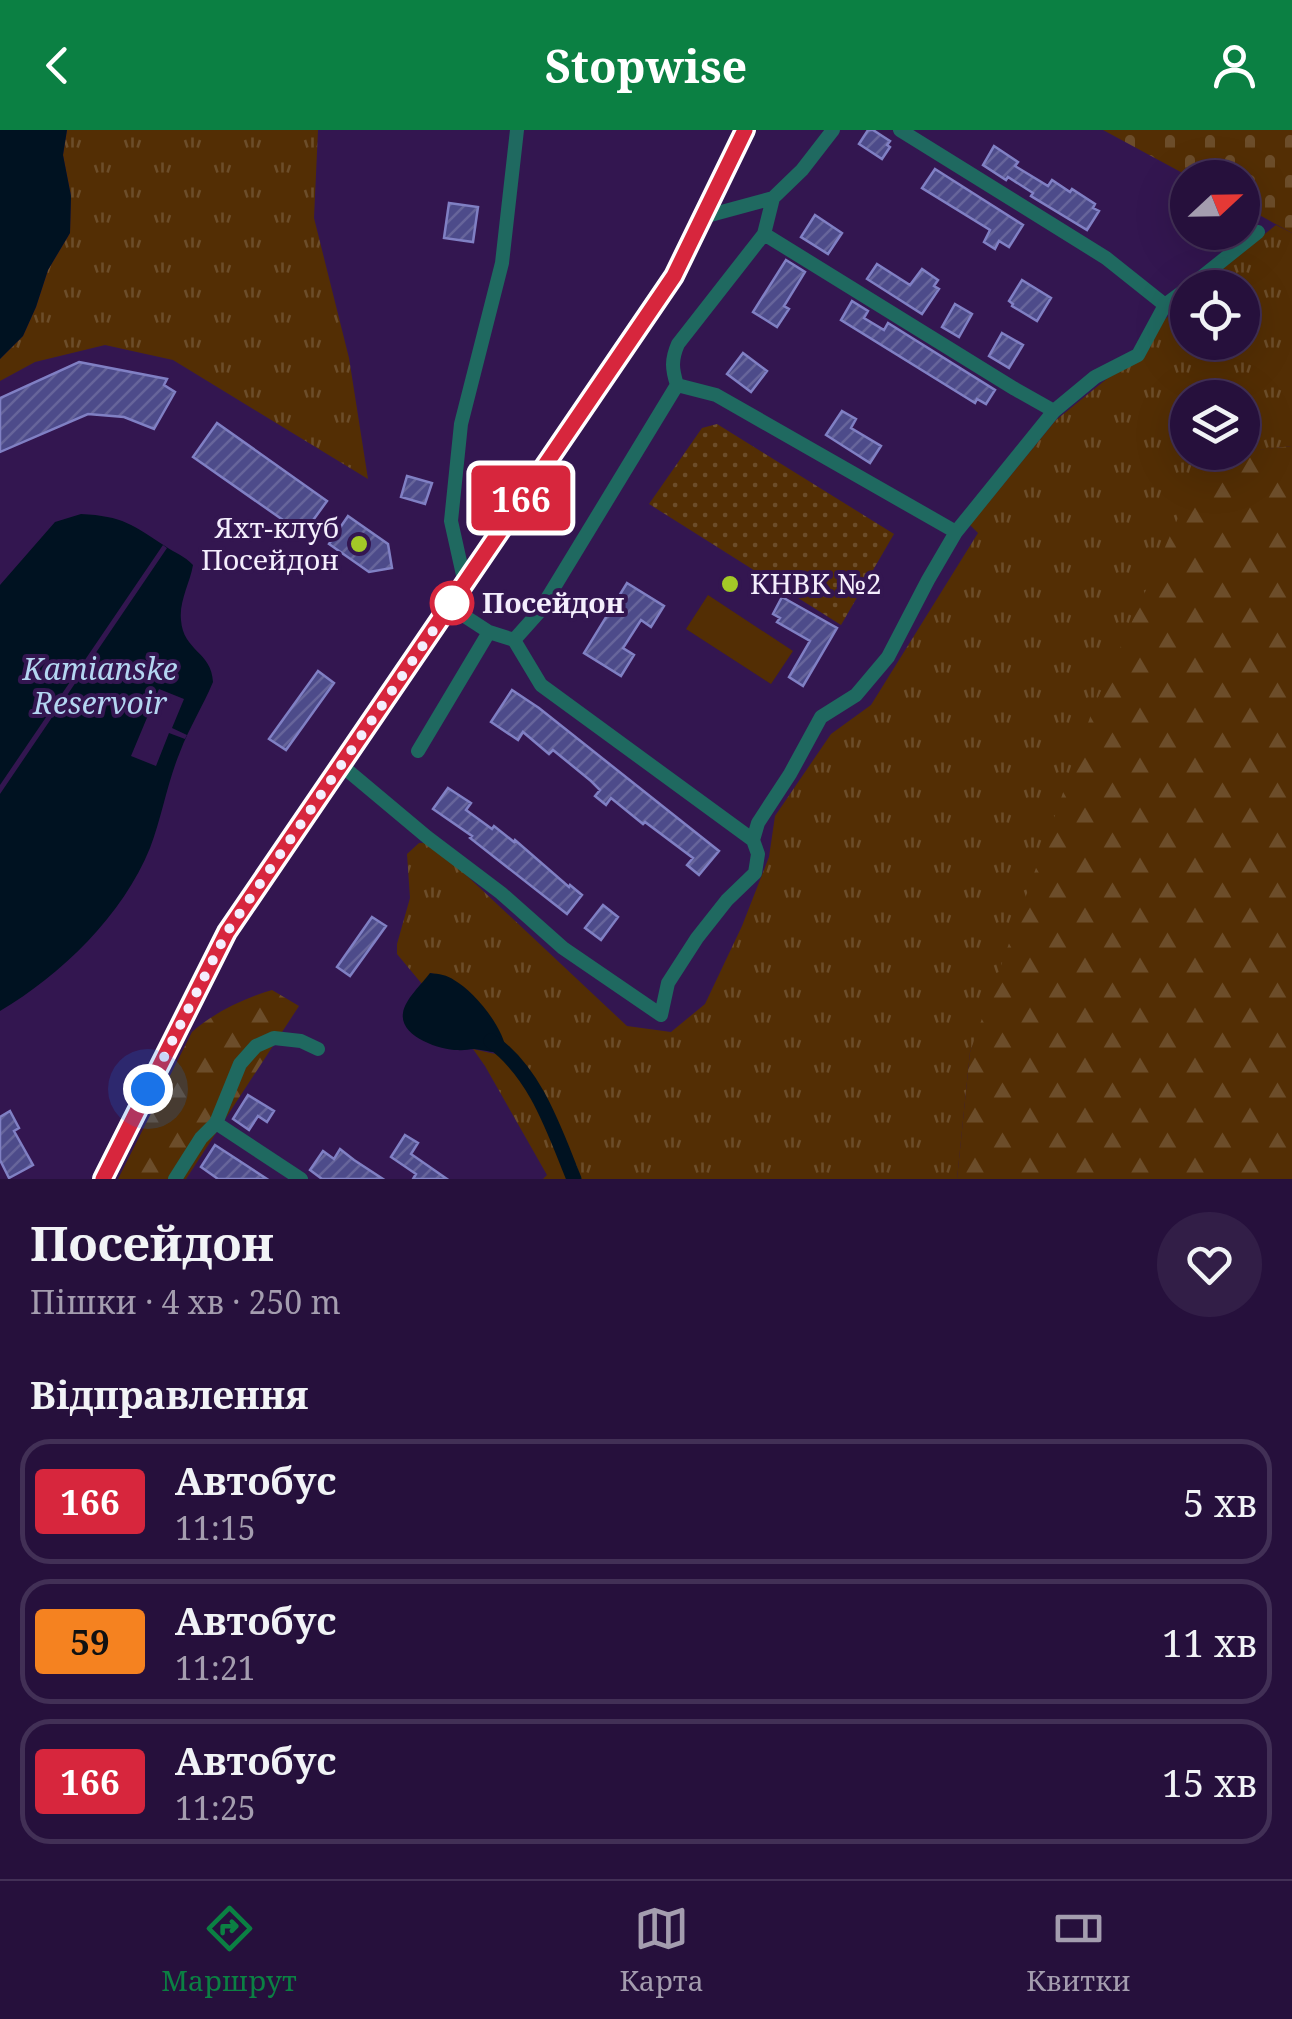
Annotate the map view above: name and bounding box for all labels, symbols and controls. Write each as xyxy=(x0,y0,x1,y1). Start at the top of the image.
text: Stopwise xyxy=(545,35,747,96)
icon: back xyxy=(30,38,85,93)
icon: person xyxy=(1207,38,1262,93)
north arrow xyxy=(1170,160,1260,250)
map controls xyxy=(1170,160,1260,470)
button: locate xyxy=(1170,270,1260,360)
button: layers xyxy=(1170,380,1260,470)
line badge: 166 xyxy=(464,466,578,530)
text: 166 xyxy=(491,475,551,522)
place label: Яхт-клуб Посейдон xyxy=(201,508,339,578)
marker: Яхт-клуб Посейдон xyxy=(348,533,370,555)
place label: КНВК №2 xyxy=(750,564,882,602)
marker: КНВК №2 xyxy=(719,573,741,595)
marker: Посейдон xyxy=(431,582,473,624)
place label: Посейдон xyxy=(482,583,624,621)
water label: Kamianske Reservoir xyxy=(22,648,178,723)
your location xyxy=(123,1064,173,1114)
text: Посейдон xyxy=(30,1210,274,1275)
button: heart xyxy=(1157,1212,1262,1317)
text: Пішки · 4 хв · 250 m xyxy=(30,1280,341,1323)
text: Відправлення xyxy=(30,1368,308,1420)
text: Автобус xyxy=(175,1454,336,1506)
text: 5 хв xyxy=(1183,1476,1257,1528)
text: 166 xyxy=(60,1478,120,1525)
text: 11:15 xyxy=(175,1506,256,1549)
text: Автобус xyxy=(175,1594,336,1646)
text: 11 хв xyxy=(1162,1616,1257,1668)
text: 59 xyxy=(70,1618,110,1665)
text: 11:21 xyxy=(175,1646,256,1689)
text: Автобус xyxy=(175,1734,336,1786)
text: 15 хв xyxy=(1162,1756,1257,1808)
text: 166 xyxy=(60,1758,120,1805)
text: 11:25 xyxy=(175,1786,256,1829)
tab: Маршрут xyxy=(161,1901,297,1999)
tab: Карта xyxy=(619,1901,704,1999)
tab: Квитки xyxy=(1026,1901,1131,1999)

